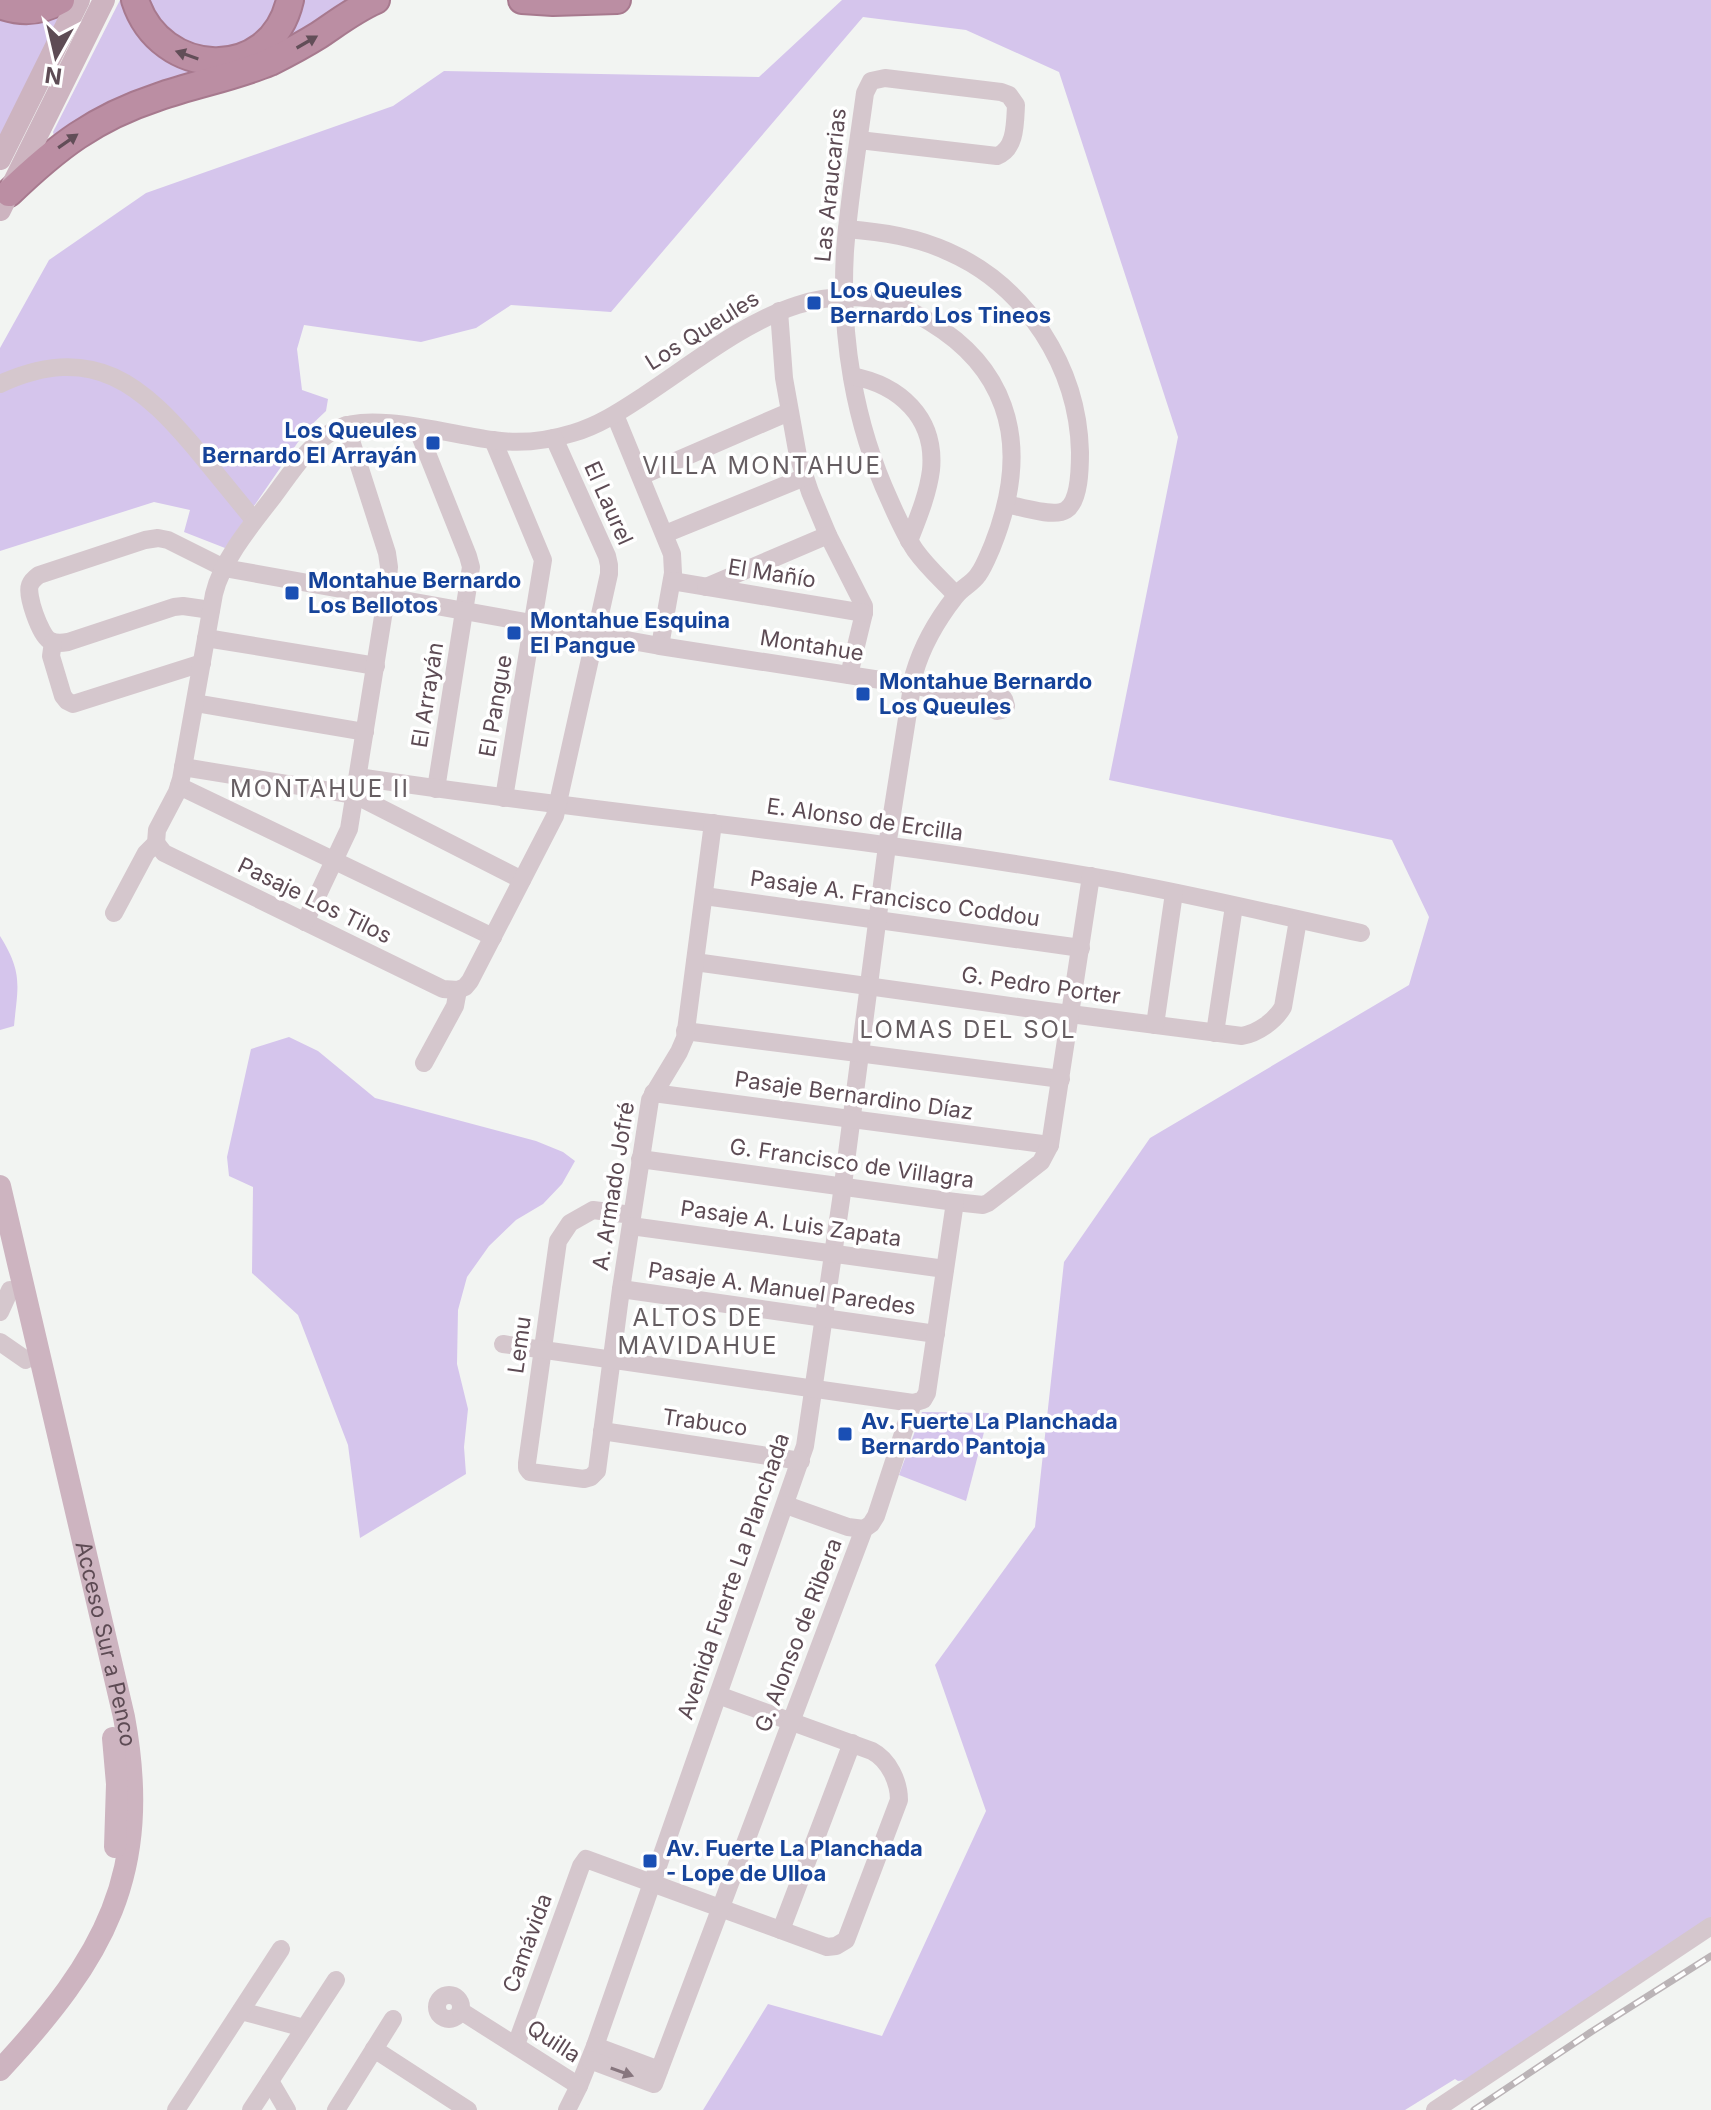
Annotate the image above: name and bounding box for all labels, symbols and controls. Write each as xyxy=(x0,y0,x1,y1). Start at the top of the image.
north arrow xyxy=(16,16,96,96)
one-way arrow xyxy=(295,35,318,49)
one-way arrow xyxy=(175,49,199,61)
text: N xyxy=(43,62,63,90)
street label: Las Araucarias xyxy=(809,107,851,263)
one-way arrow xyxy=(57,134,78,150)
place label: Los Queules Bernardo Los Tineos xyxy=(830,277,1051,328)
street label: Los Queules xyxy=(640,285,764,375)
marker: Los Queules Bernardo Los Tineos xyxy=(805,294,823,312)
place label: Los Queules Bernardo El Arrayán xyxy=(202,417,417,468)
marker: Los Queules Bernardo El Arrayán xyxy=(424,434,442,452)
district label: VILLA MONTAHUE xyxy=(642,451,882,480)
street label: El Laurel xyxy=(579,457,639,549)
street label: El Mañío xyxy=(726,553,818,593)
place label: Montahue Bernardo Los Bellotos xyxy=(308,567,521,618)
marker: Montahue Bernardo Los Bellotos xyxy=(283,584,301,602)
place label: Montahue Esquina El Pangue xyxy=(530,607,730,658)
marker: Montahue Esquina El Pangue xyxy=(505,624,523,642)
street label: Montahue xyxy=(758,624,866,666)
street label: El Arrayán xyxy=(406,640,448,750)
street label: El Pangue xyxy=(473,653,517,759)
place label: Montahue Bernardo Los Queules xyxy=(879,668,1092,719)
marker: Montahue Bernardo Los Queules xyxy=(854,685,872,703)
district label: MONTAHUE II xyxy=(230,774,410,803)
street label: E. Alonso de Ercilla xyxy=(765,792,965,846)
street label: Pasaje Los Tilos xyxy=(234,852,396,948)
street label: Pasaje A. Francisco Coddou xyxy=(748,865,1042,931)
street label: G. Pedro Porter xyxy=(960,961,1122,1009)
district label: LOMAS DEL SOL xyxy=(859,1015,1077,1044)
street label: Pasaje Bernardino Díaz xyxy=(733,1065,975,1125)
street label: A. Armado Jofré xyxy=(587,1100,639,1272)
street label: G. Francisco de Villagra xyxy=(728,1133,976,1193)
street label: Pasaje A. Luis Zapata xyxy=(679,1195,903,1251)
street label: Pasaje A. Manuel Paredes xyxy=(646,1256,918,1320)
district label: ALTOS DE MAVIDAHUE xyxy=(618,1303,778,1360)
street label: Lemu xyxy=(502,1315,536,1375)
street label: Trabuco xyxy=(661,1403,749,1441)
place label: Av. Fuerte La Planchada Bernardo Pantoja xyxy=(861,1408,1118,1459)
marker: Av. Fuerte La Planchada Bernardo Pantoja xyxy=(836,1425,854,1443)
street label: Avenida Fuerte La Planchada xyxy=(672,1429,794,1723)
street label: G. Alonso de Ribera xyxy=(749,1534,847,1736)
street label: Acceso Sur a Penco xyxy=(70,1539,142,1748)
place label: Av. Fuerte La Planchada - Lope de Ulloa xyxy=(666,1835,923,1886)
marker: Av. Fuerte La Planchada - Lope de Ulloa xyxy=(641,1852,659,1870)
street label: Camávida xyxy=(497,1890,557,1996)
street label: Quilla xyxy=(523,2014,585,2068)
one-way arrow xyxy=(610,2066,634,2079)

